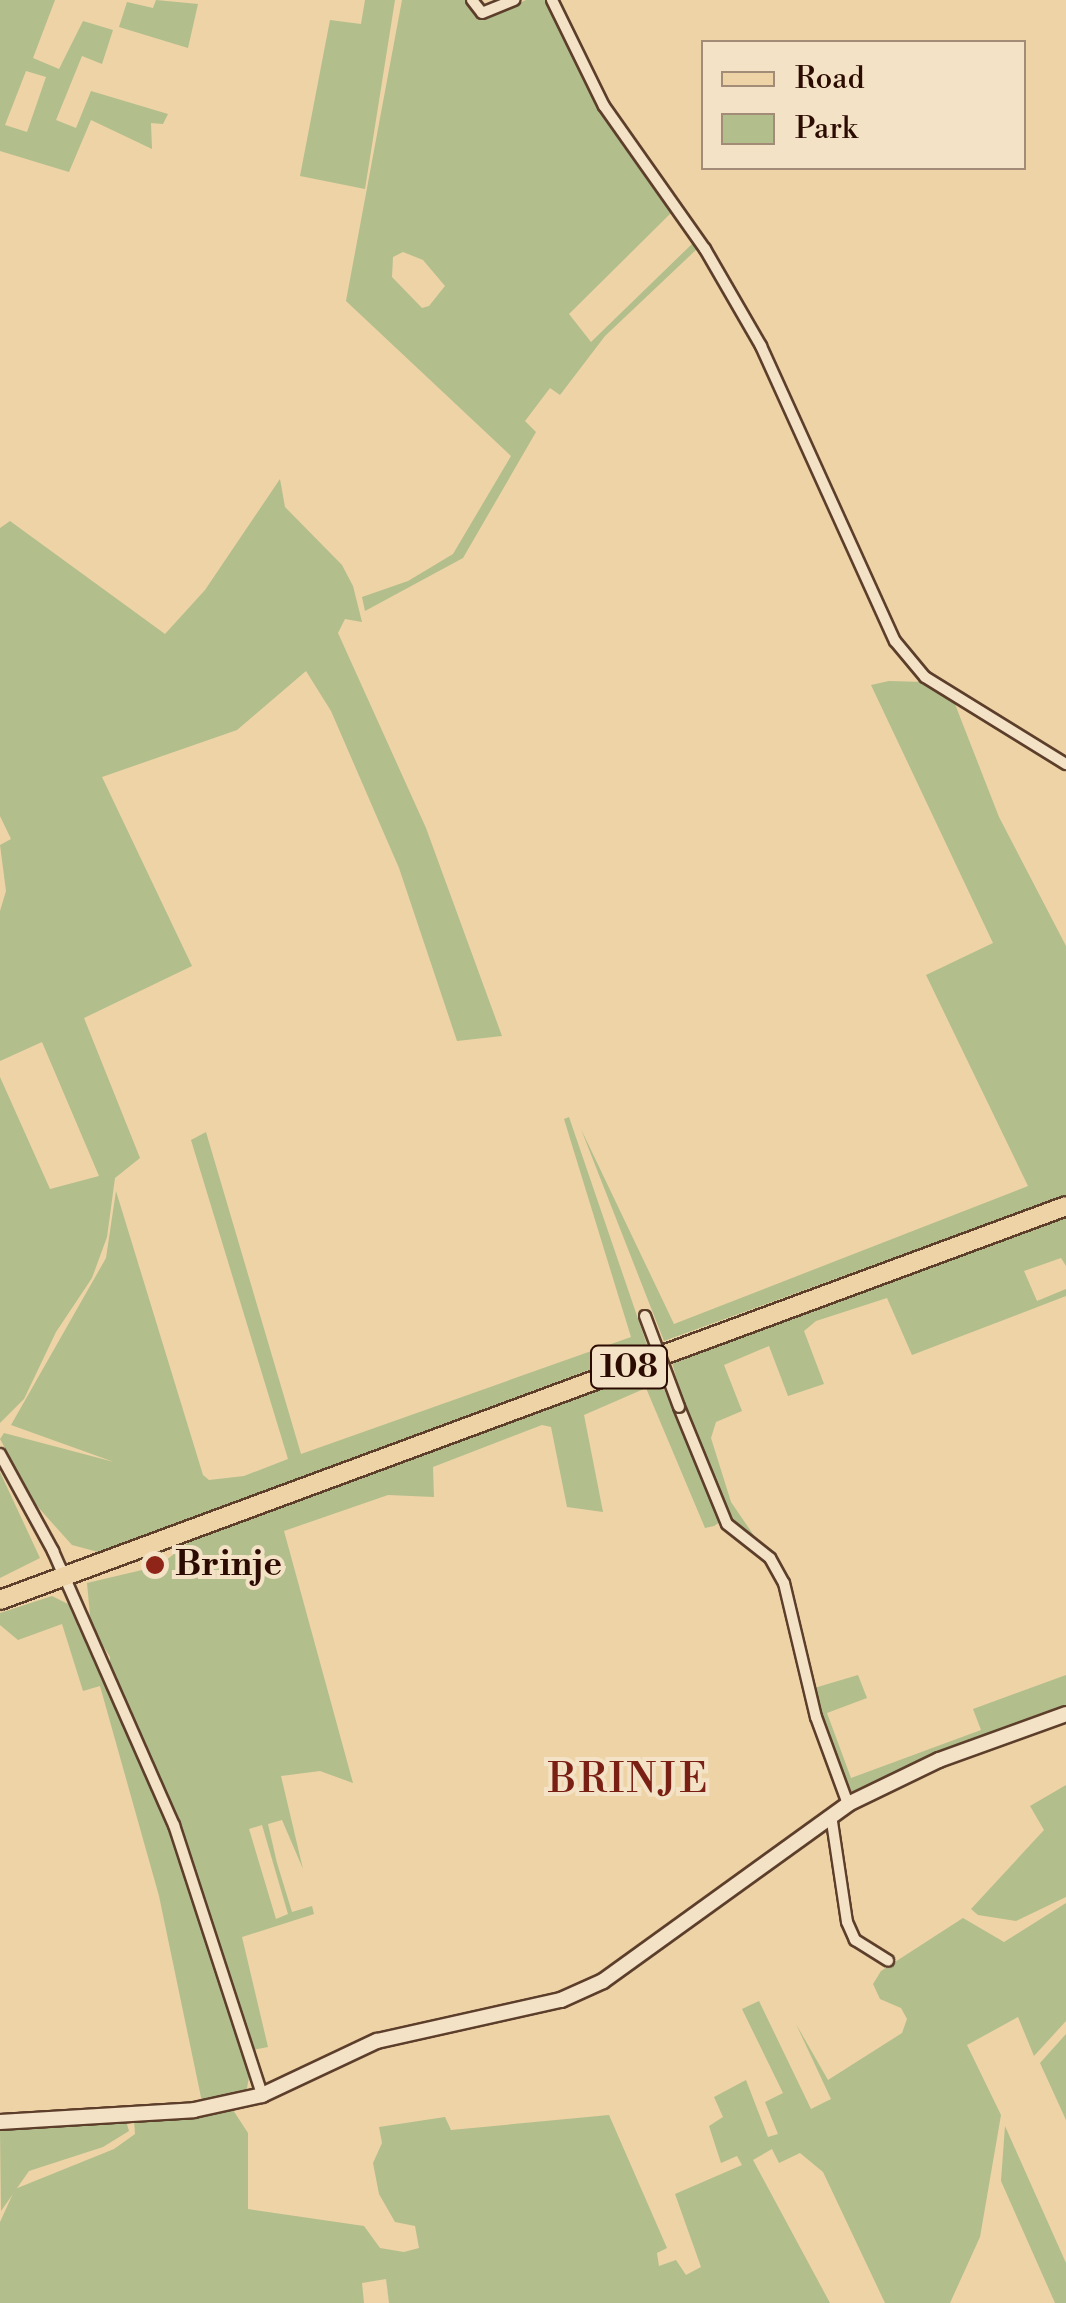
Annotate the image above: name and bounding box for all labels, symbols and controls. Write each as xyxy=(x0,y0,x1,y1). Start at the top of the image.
legend xyxy=(701,40,1026,170)
text: Road xyxy=(795,60,865,98)
text: Park xyxy=(795,110,857,148)
road number: 108 xyxy=(589,1340,669,1394)
place label: Brinje xyxy=(175,1544,282,1586)
marker: Brinje xyxy=(144,1554,166,1576)
district label: BRINJE xyxy=(548,1756,710,1804)

